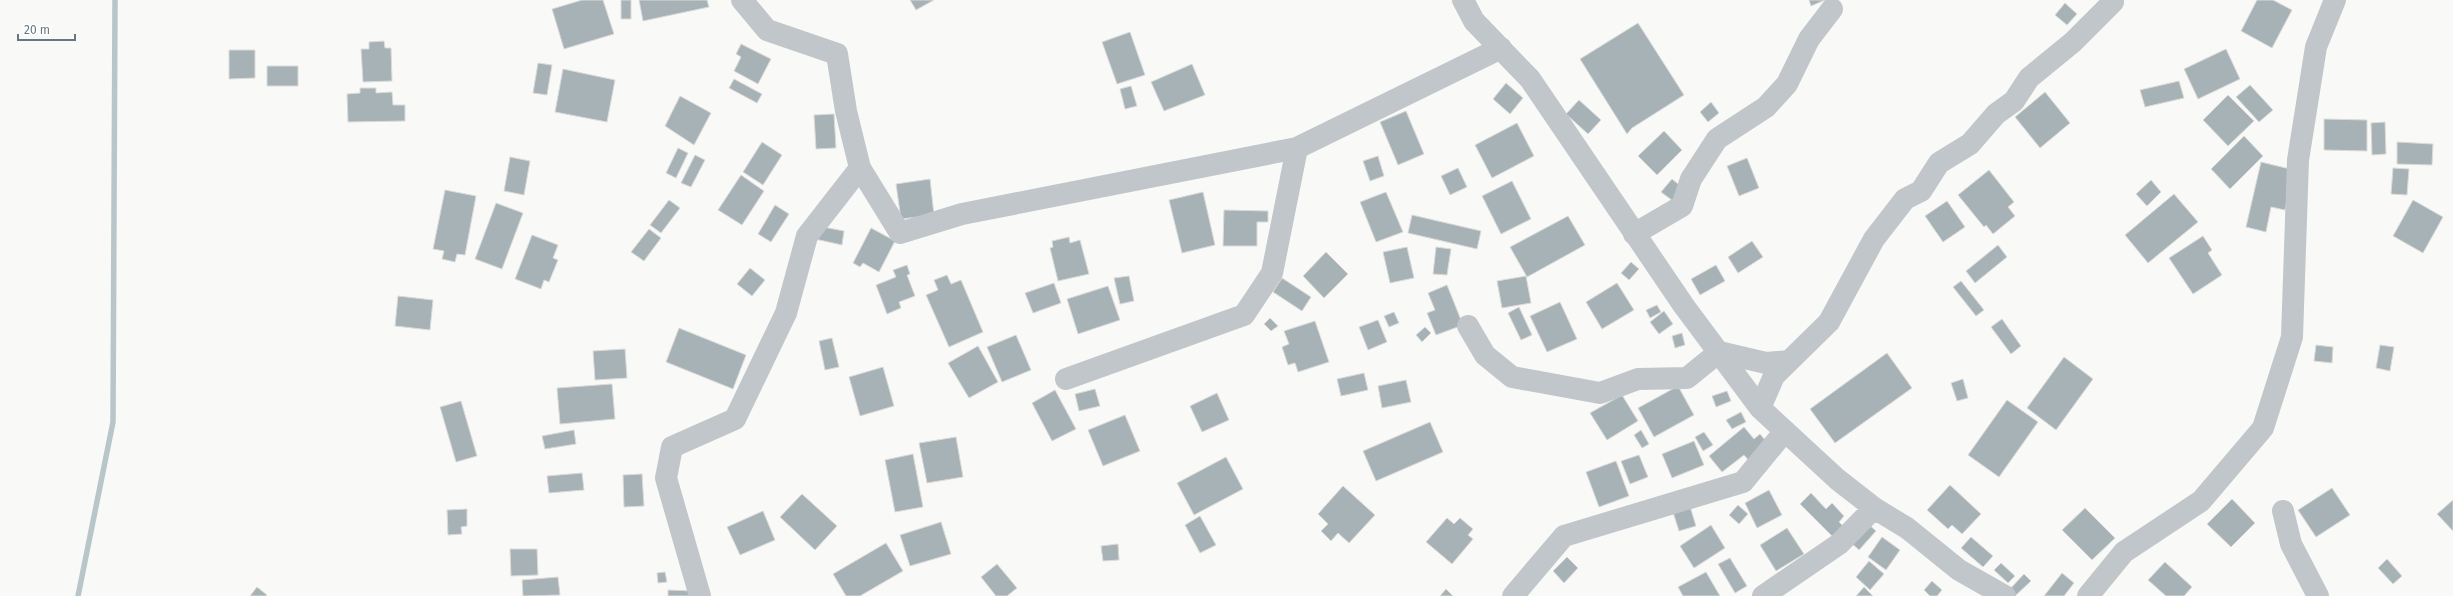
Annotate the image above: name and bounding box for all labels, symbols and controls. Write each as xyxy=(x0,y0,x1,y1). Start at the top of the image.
scale bar xyxy=(18,16,75,42)
text: 20 m xyxy=(24,23,50,37)

